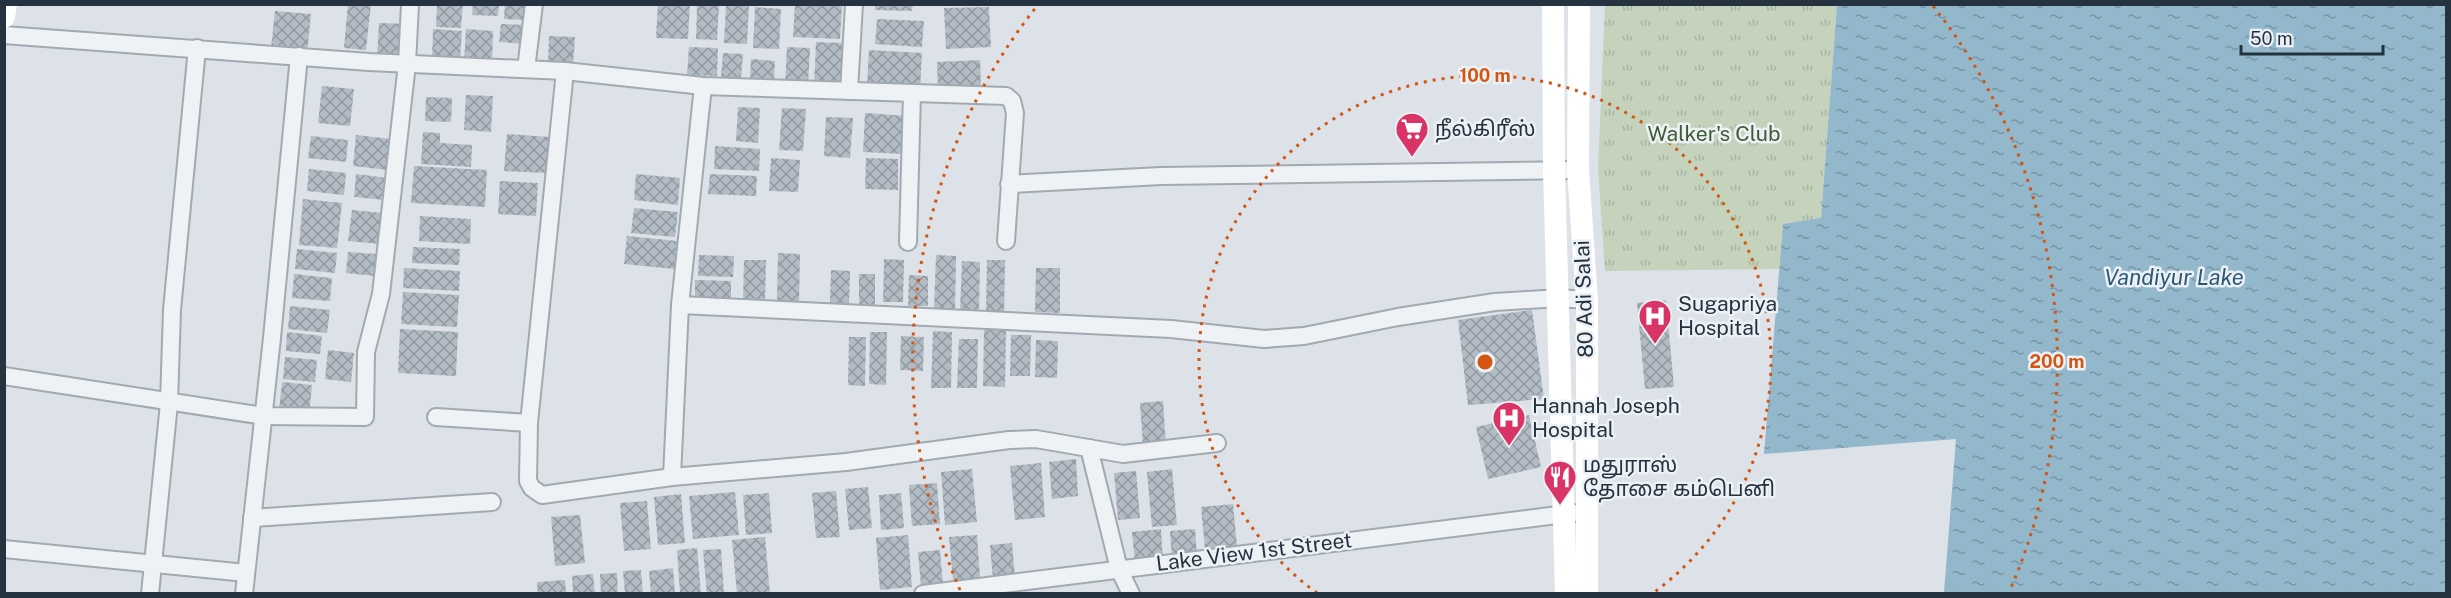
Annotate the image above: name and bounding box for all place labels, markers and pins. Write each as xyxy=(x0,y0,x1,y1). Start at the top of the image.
supermarket icon: நீல்கிரீஸ் xyxy=(1394,111,1430,158)
place label: நீல்கிரீஸ் xyxy=(1435,116,1535,143)
place label: Sugapriya Hospital xyxy=(1678,291,1777,340)
hospital icon: Sugapriya Hospital xyxy=(1637,298,1673,345)
centre of rings xyxy=(1475,352,1495,372)
place label: Hannah Joseph Hospital xyxy=(1532,393,1680,442)
hospital icon: Hannah Joseph Hospital xyxy=(1491,400,1527,447)
place label: மதுராஸ் தோசை கம்பெனி xyxy=(1583,452,1775,503)
restaurant icon: மதுராஸ் தோசை கம்பெனி xyxy=(1542,459,1578,506)

